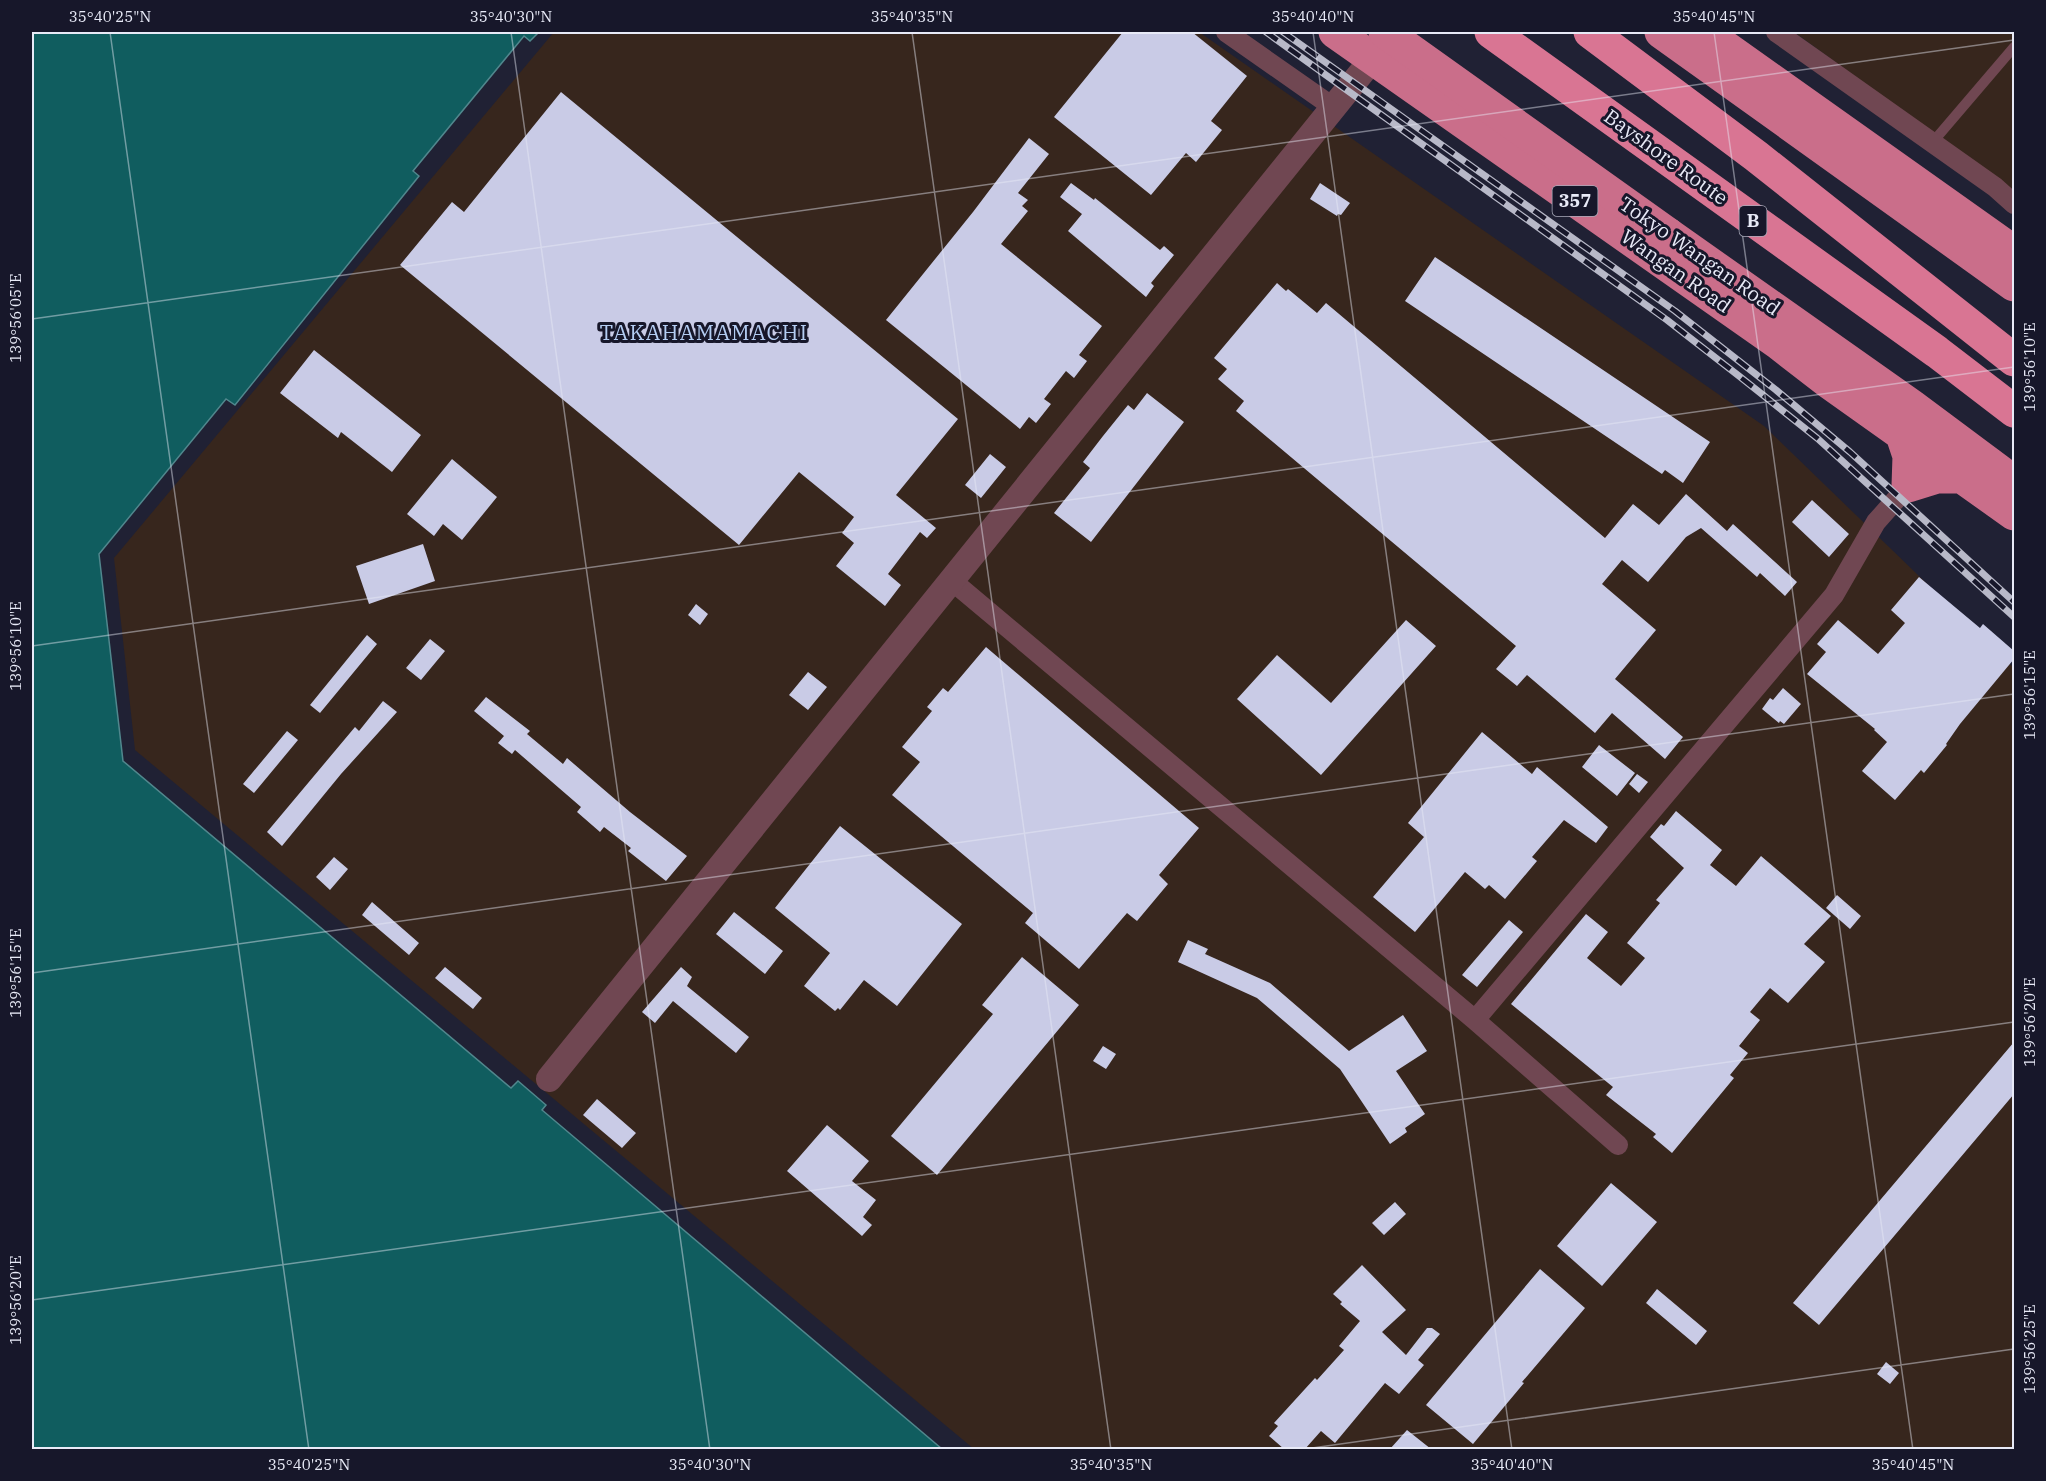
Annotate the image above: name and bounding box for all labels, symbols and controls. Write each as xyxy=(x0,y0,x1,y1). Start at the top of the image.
text: 35°40'25"N xyxy=(69,7,151,26)
text: 35°40'30"N xyxy=(470,7,552,26)
text: 35°40'35"N xyxy=(871,7,953,26)
text: 35°40'40"N xyxy=(1272,7,1354,26)
text: 35°40'45"N xyxy=(1673,7,1755,26)
street label: Bayshore Route xyxy=(1599,102,1734,211)
road number: 357 xyxy=(1552,186,1598,216)
street label: Tokyo Wangan Road xyxy=(1615,192,1785,320)
road number: B xyxy=(1740,206,1766,236)
street label: Wangan Road xyxy=(1616,224,1736,318)
text: 139°56'05"E xyxy=(6,273,25,363)
district label: TAKAHAMAMACHI xyxy=(600,318,808,346)
text: 139°56'10"E xyxy=(2020,322,2039,412)
text: 139°56'10"E xyxy=(6,601,25,691)
text: 139°56'15"E xyxy=(2020,650,2039,740)
text: 139°56'15"E xyxy=(6,928,25,1018)
text: 139°56'20"E xyxy=(2020,977,2039,1067)
text: 139°56'20"E xyxy=(6,1255,25,1345)
text: 139°56'25"E xyxy=(2020,1304,2039,1394)
text: 35°40'25"N xyxy=(268,1455,350,1474)
text: 35°40'30"N xyxy=(669,1455,751,1474)
text: 35°40'35"N xyxy=(1070,1455,1152,1474)
text: 35°40'40"N xyxy=(1471,1455,1553,1474)
text: 35°40'45"N xyxy=(1872,1455,1954,1474)

